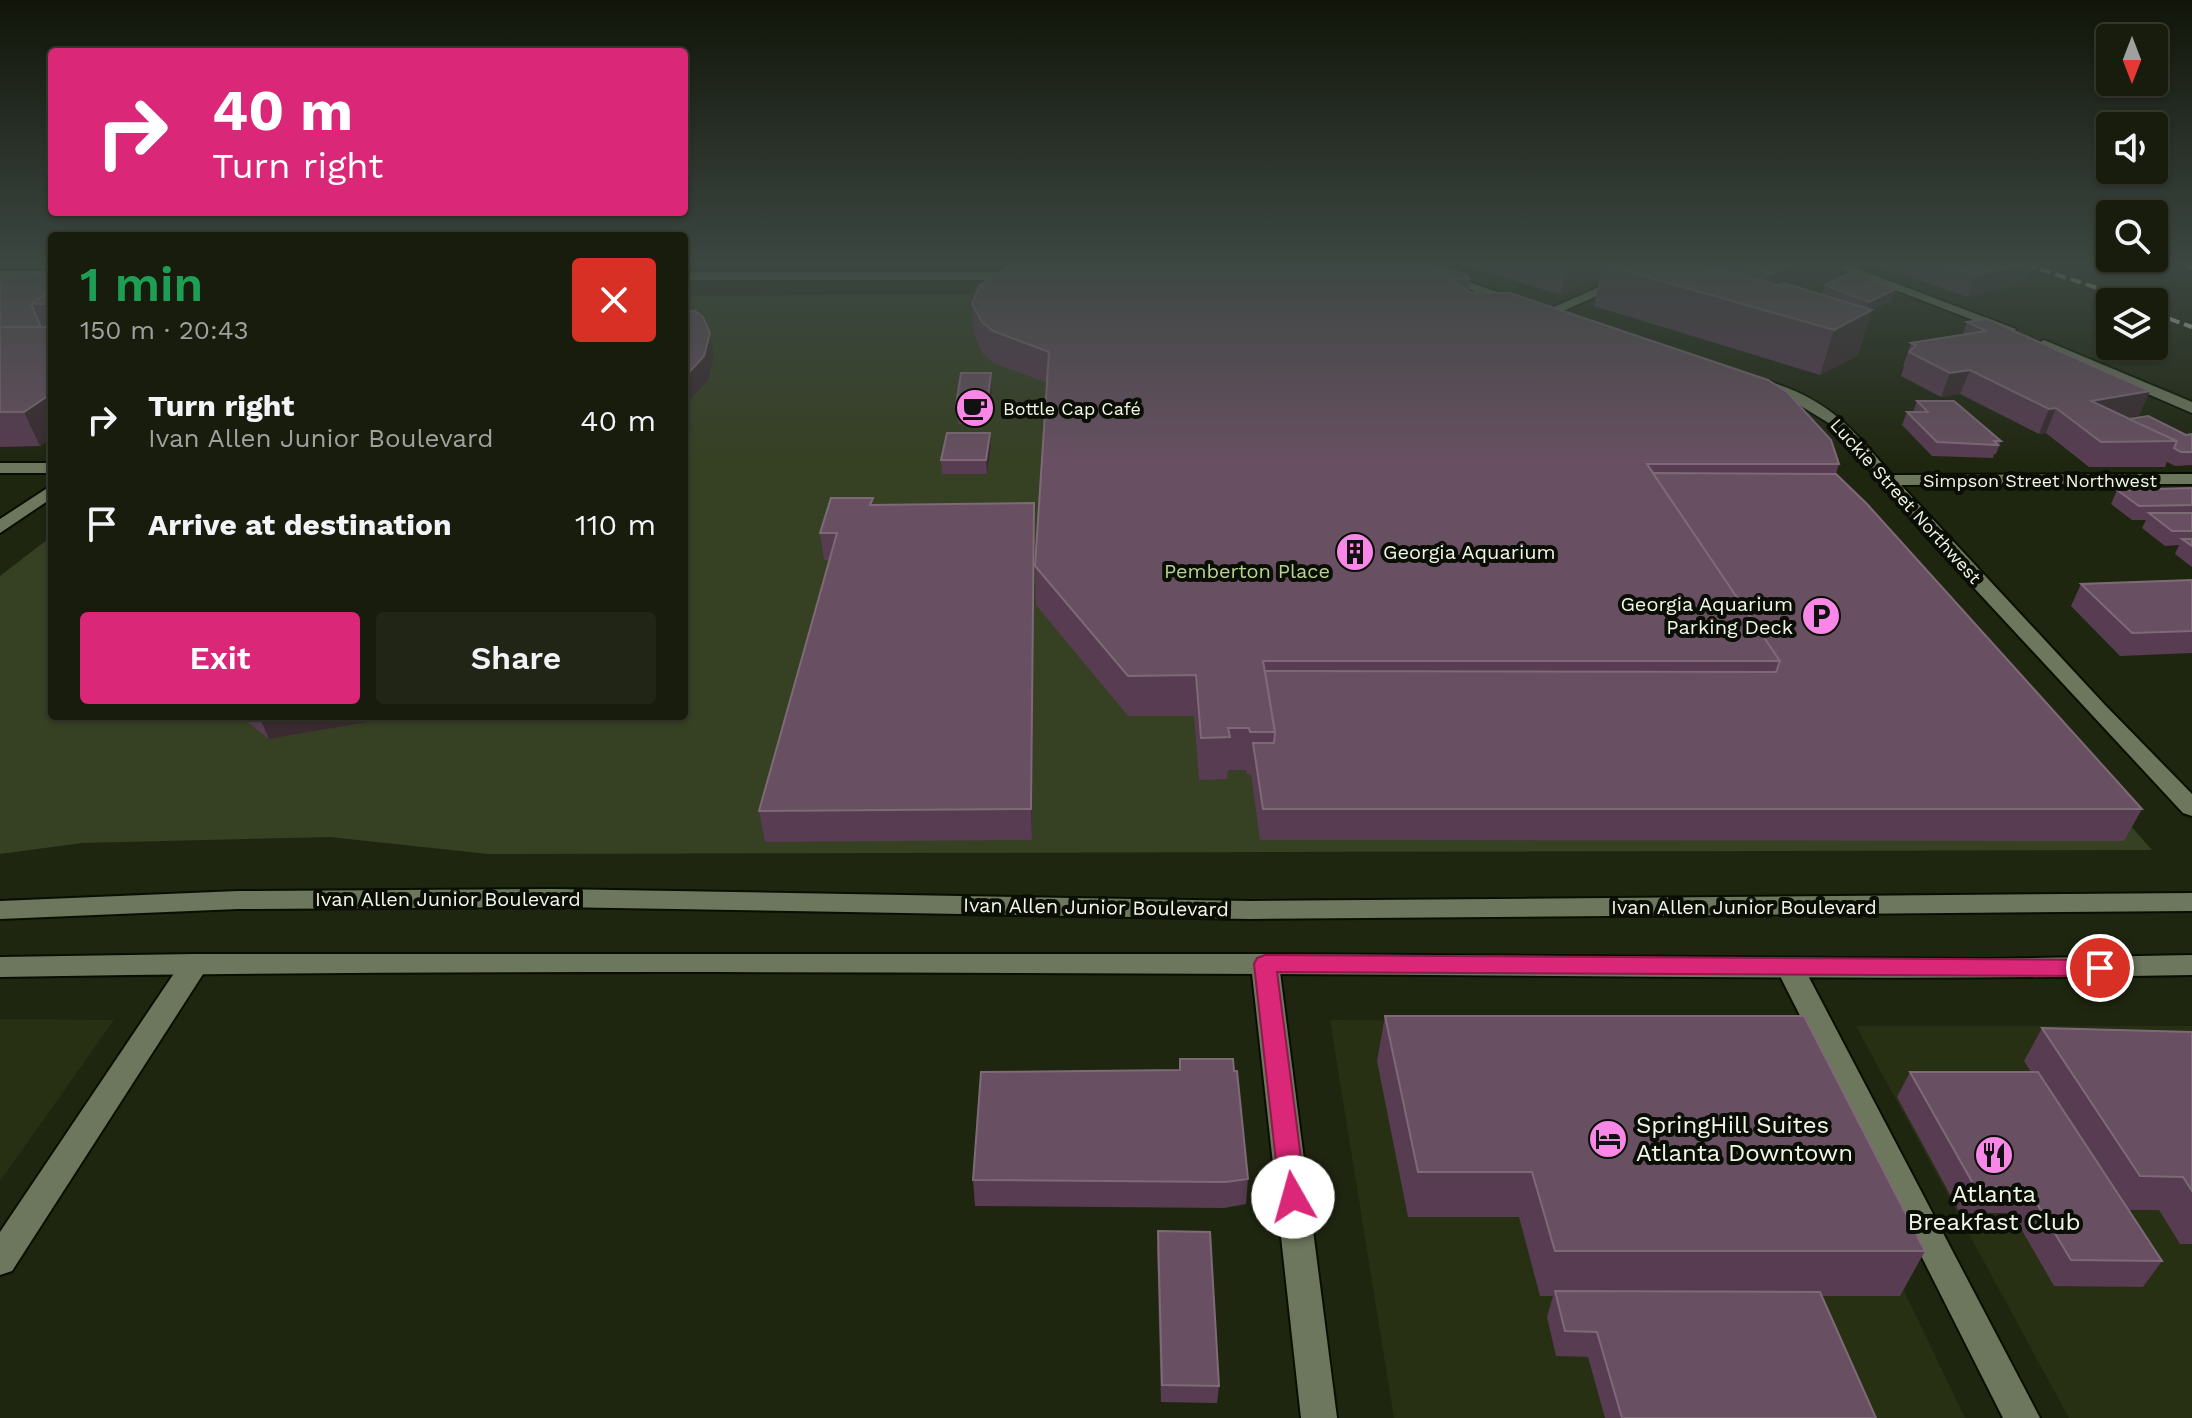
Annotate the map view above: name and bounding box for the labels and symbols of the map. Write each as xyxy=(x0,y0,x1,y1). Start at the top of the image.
north arrow xyxy=(2096,24,2168,96)
cafe icon: Bottle Cap Café xyxy=(954,387,996,429)
place label: Bottle Cap Café xyxy=(1003,398,1141,419)
street label: Luckie Street Northwest xyxy=(1826,414,1986,588)
street label: Simpson Street Northwest xyxy=(1923,470,2157,491)
building icon: Georgia Aquarium xyxy=(1334,531,1376,573)
place label: Georgia Aquarium xyxy=(1383,540,1556,564)
park label: Pemberton Place xyxy=(1164,559,1330,583)
place label: Georgia Aquarium Parking Deck xyxy=(1620,592,1793,639)
parking icon: Georgia Aquarium Parking Deck xyxy=(1800,595,1842,637)
street label: Ivan Allen Junior Boulevard xyxy=(315,887,581,911)
street label: Ivan Allen Junior Boulevard xyxy=(963,893,1229,921)
street label: Ivan Allen Junior Boulevard xyxy=(1611,895,1877,919)
pin xyxy=(2066,934,2134,1002)
place label: SpringHill Suites Atlanta Downtown xyxy=(1636,1111,1853,1167)
hotel icon: SpringHill Suites Atlanta Downtown xyxy=(1587,1118,1629,1160)
restaurant icon: Atlanta Breakfast Club xyxy=(1973,1134,2015,1176)
position arrow xyxy=(1251,1155,1335,1239)
place label: Atlanta Breakfast Club xyxy=(1908,1180,2080,1236)

